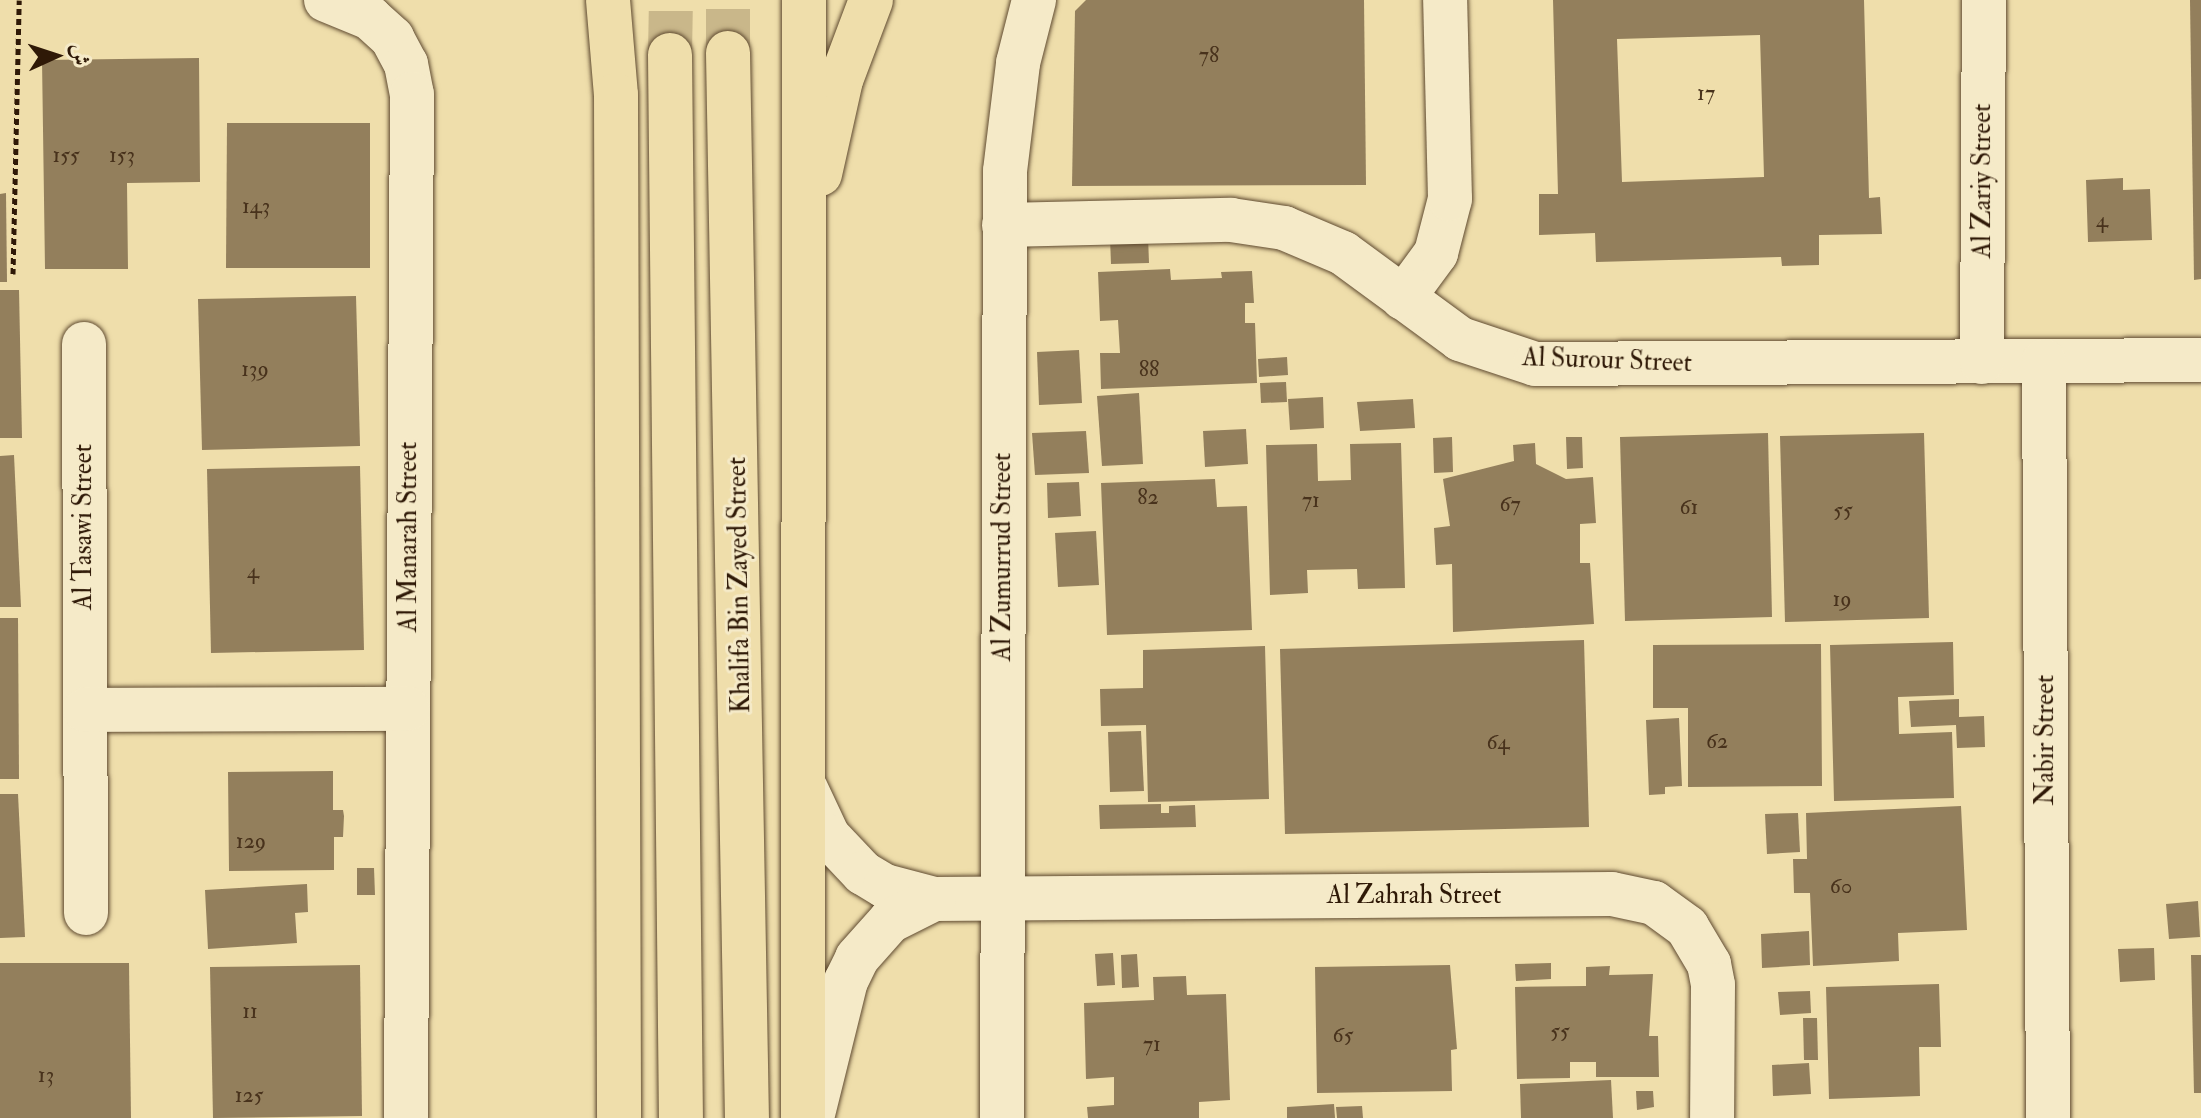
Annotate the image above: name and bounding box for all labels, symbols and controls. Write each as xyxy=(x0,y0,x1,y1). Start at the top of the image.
north arrow xyxy=(16,16,96,96)
text: ش xyxy=(65,43,95,66)
house number: 78 xyxy=(1199,43,1219,69)
house number: 17 xyxy=(1697,81,1715,107)
street label: Al Zariy Street xyxy=(1967,104,1999,258)
house number: 155 xyxy=(52,143,80,169)
house number: 153 xyxy=(109,143,135,169)
house number: 143 xyxy=(242,194,270,220)
house number: 4 xyxy=(2096,208,2108,234)
street label: Al Surour Street xyxy=(1522,342,1692,380)
house number: 139 xyxy=(241,357,269,383)
house number: 88 xyxy=(1139,357,1159,383)
street label: Al Manarah Street xyxy=(393,442,425,632)
street label: Al Tasawi Street xyxy=(68,444,100,610)
street label: Al Zumurrud Street xyxy=(987,453,1019,661)
street label: Khalifa Bin Zayed Street xyxy=(722,457,758,713)
house number: 82 xyxy=(1137,485,1159,511)
house number: 71 xyxy=(1302,488,1320,514)
house number: 67 xyxy=(1499,492,1521,518)
house number: 61 xyxy=(1680,495,1698,521)
house number: 55 xyxy=(1833,498,1853,524)
house number: 4 xyxy=(247,559,259,585)
house number: 19 xyxy=(1832,587,1852,613)
street label: Nabir Street xyxy=(2030,675,2062,805)
house number: 62 xyxy=(1706,729,1728,755)
house number: 64 xyxy=(1487,730,1509,756)
house number: 129 xyxy=(236,829,266,855)
house number: 60 xyxy=(1830,874,1852,900)
street label: Al Zahrah Street xyxy=(1327,880,1501,912)
house number: 11 xyxy=(242,999,258,1025)
house number: 55 xyxy=(1550,1019,1570,1045)
house number: 65 xyxy=(1333,1023,1353,1049)
house number: 71 xyxy=(1143,1032,1161,1058)
house number: 13 xyxy=(38,1063,54,1089)
house number: 125 xyxy=(235,1083,263,1109)

